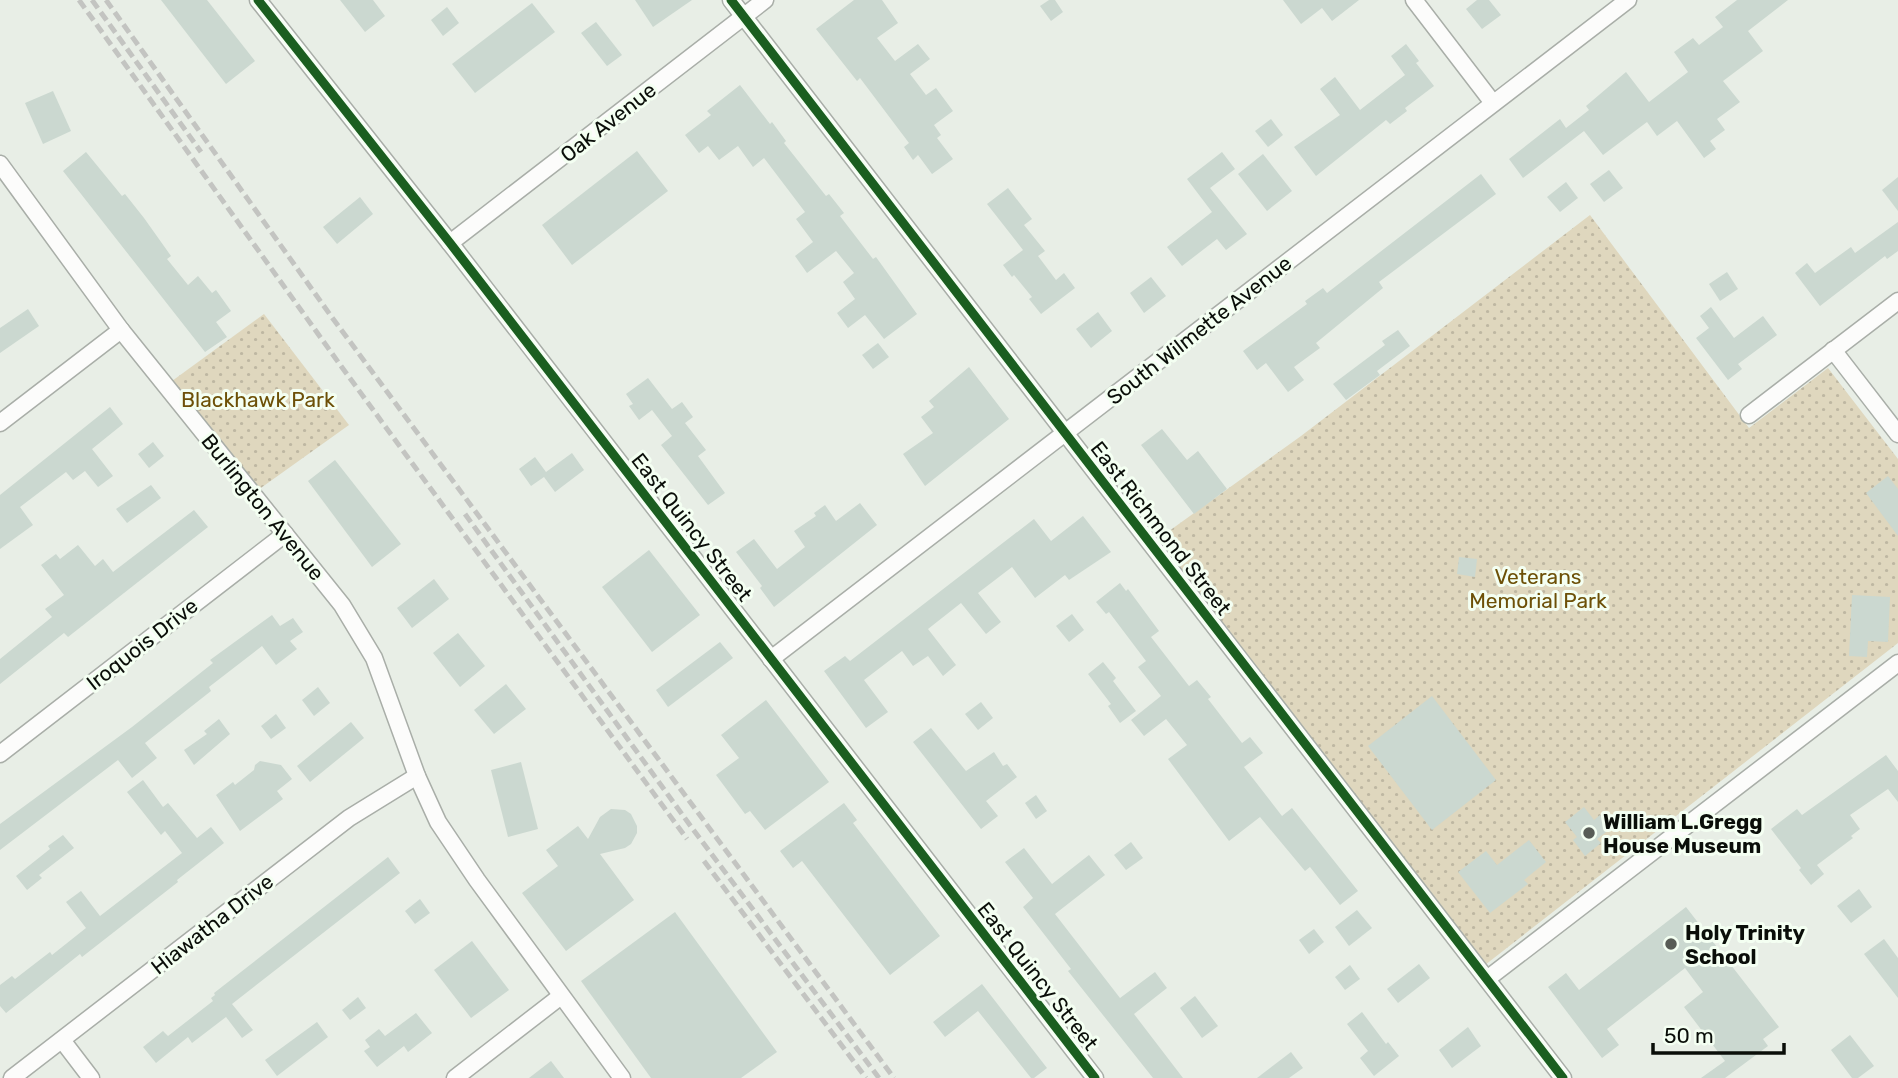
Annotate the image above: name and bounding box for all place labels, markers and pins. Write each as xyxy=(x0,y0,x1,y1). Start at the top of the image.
place label: William L.Gregg House Museum xyxy=(1603,809,1763,858)
marker: William L.Gregg House Museum xyxy=(1581,825,1597,841)
place label: Holy Trinity School xyxy=(1685,920,1805,969)
marker: Holy Trinity School xyxy=(1663,936,1679,952)

